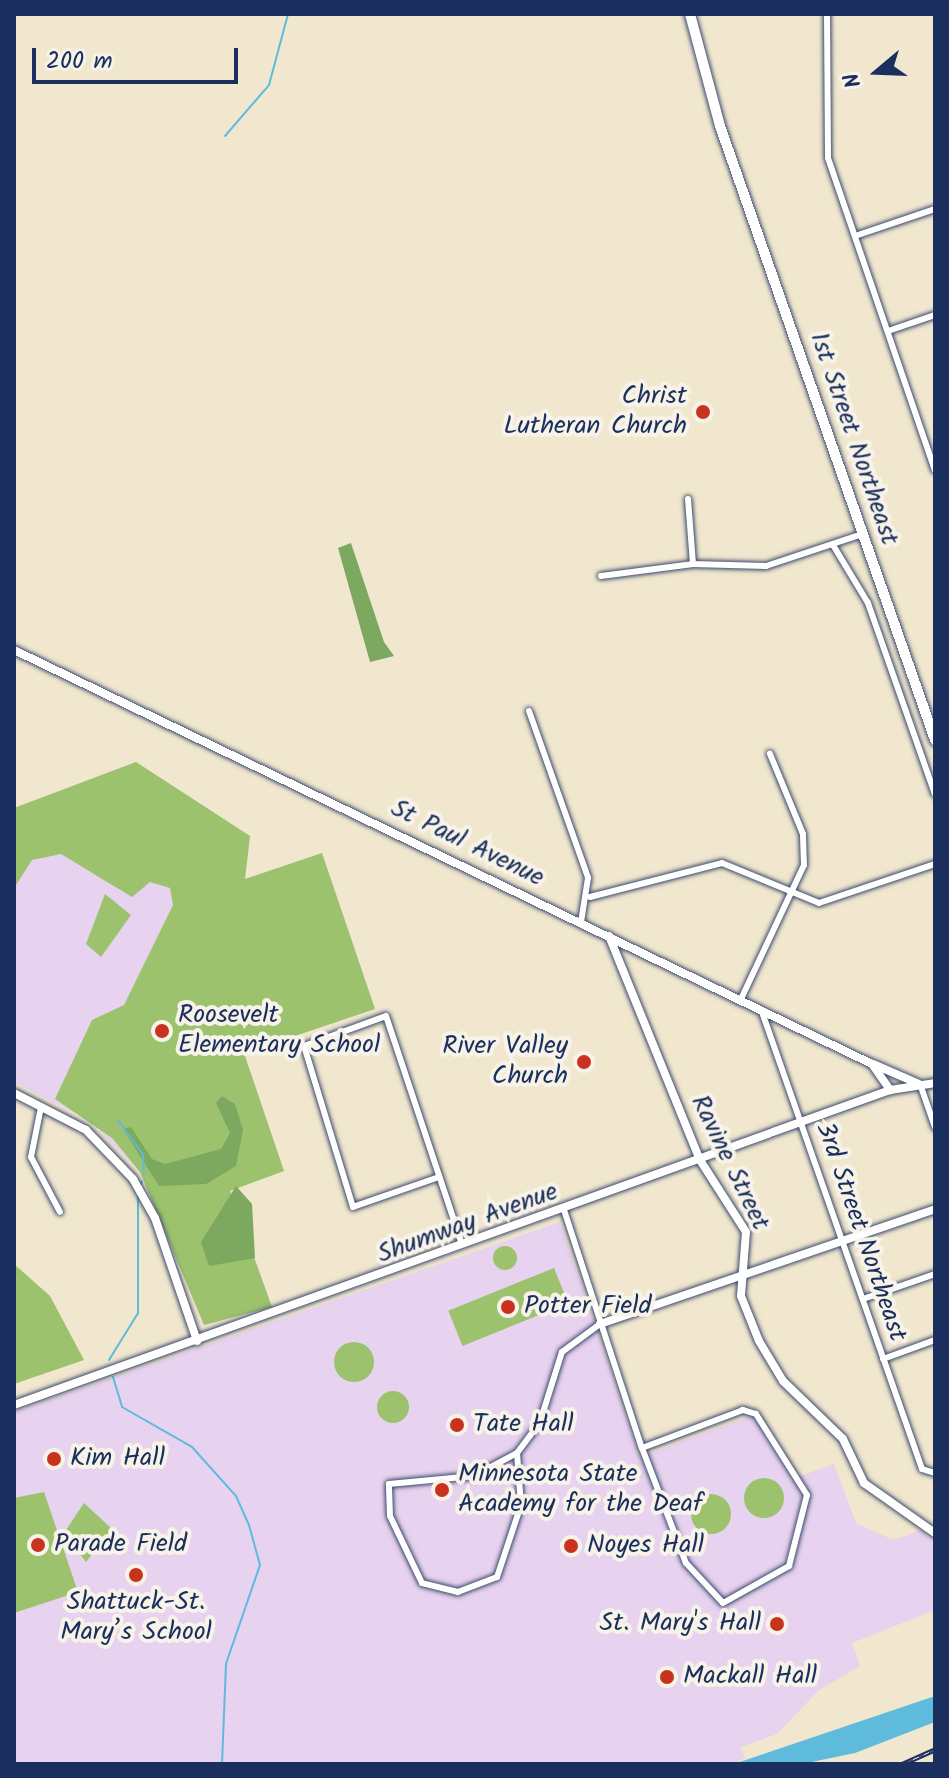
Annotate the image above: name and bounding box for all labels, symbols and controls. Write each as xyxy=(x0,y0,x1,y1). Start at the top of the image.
scale bar xyxy=(36,32,242,82)
north arrow xyxy=(837,32,917,112)
text: 200 m xyxy=(46,42,113,81)
text: N xyxy=(835,68,873,92)
street label: 1st Street Northeast xyxy=(802,328,904,550)
place label: Christ Lutheran Church xyxy=(503,381,687,442)
marker: Christ Lutheran Church xyxy=(694,403,712,421)
street label: St Paul Avenue xyxy=(385,793,549,895)
place label: Roosevelt Elementary School xyxy=(178,1000,380,1062)
marker: Roosevelt Elementary School xyxy=(153,1022,171,1040)
place label: River Valley Church xyxy=(442,1031,568,1092)
marker: River Valley Church xyxy=(575,1053,593,1071)
street label: Ravine Street xyxy=(683,1090,775,1236)
street label: 3rd Street Northeast xyxy=(808,1118,912,1346)
street label: Shumway Avenue xyxy=(373,1177,563,1271)
place label: Potter Field xyxy=(524,1291,652,1323)
marker: Potter Field xyxy=(499,1298,517,1316)
place label: Tate Hall xyxy=(473,1409,574,1441)
marker: Tate Hall xyxy=(448,1416,466,1434)
place label: Kim Hall xyxy=(70,1443,165,1475)
marker: Kim Hall xyxy=(45,1450,63,1468)
place label: Minnesota State Academy for the Deaf xyxy=(458,1459,703,1520)
marker: Minnesota State Academy for the Deaf xyxy=(433,1481,451,1499)
place label: Parade Field xyxy=(54,1529,187,1561)
place label: Noyes Hall xyxy=(587,1530,704,1562)
marker: Parade Field xyxy=(29,1536,47,1554)
marker: Noyes Hall xyxy=(562,1537,580,1555)
marker: Shattuck-St. Mary’s School xyxy=(127,1566,145,1584)
place label: Shattuck-St. Mary’s School xyxy=(60,1587,212,1648)
place label: St. Mary's Hall xyxy=(599,1608,761,1640)
marker: St. Mary's Hall xyxy=(768,1615,786,1633)
place label: Mackall Hall xyxy=(683,1661,817,1693)
marker: Mackall Hall xyxy=(658,1668,676,1686)

